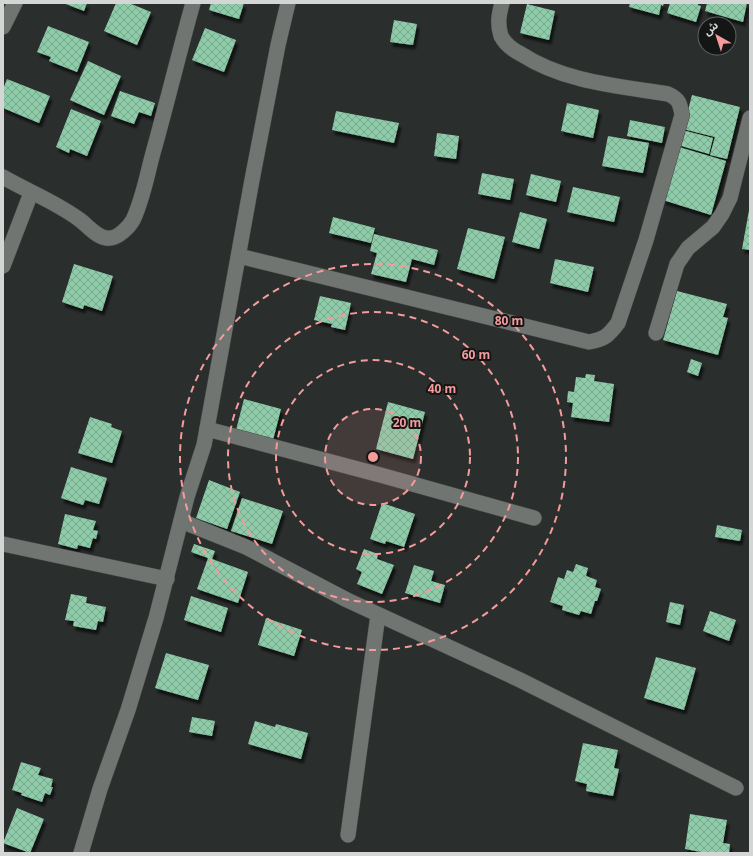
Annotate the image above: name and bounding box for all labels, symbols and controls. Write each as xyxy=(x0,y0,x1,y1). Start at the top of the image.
north arrow xyxy=(697,16,737,56)
text: ش xyxy=(700,17,721,38)
text: 80 m xyxy=(495,312,523,329)
text: 60 m xyxy=(462,346,490,363)
text: 40 m xyxy=(428,380,456,397)
text: 20 m xyxy=(393,414,421,431)
centre of rings xyxy=(366,450,380,464)

